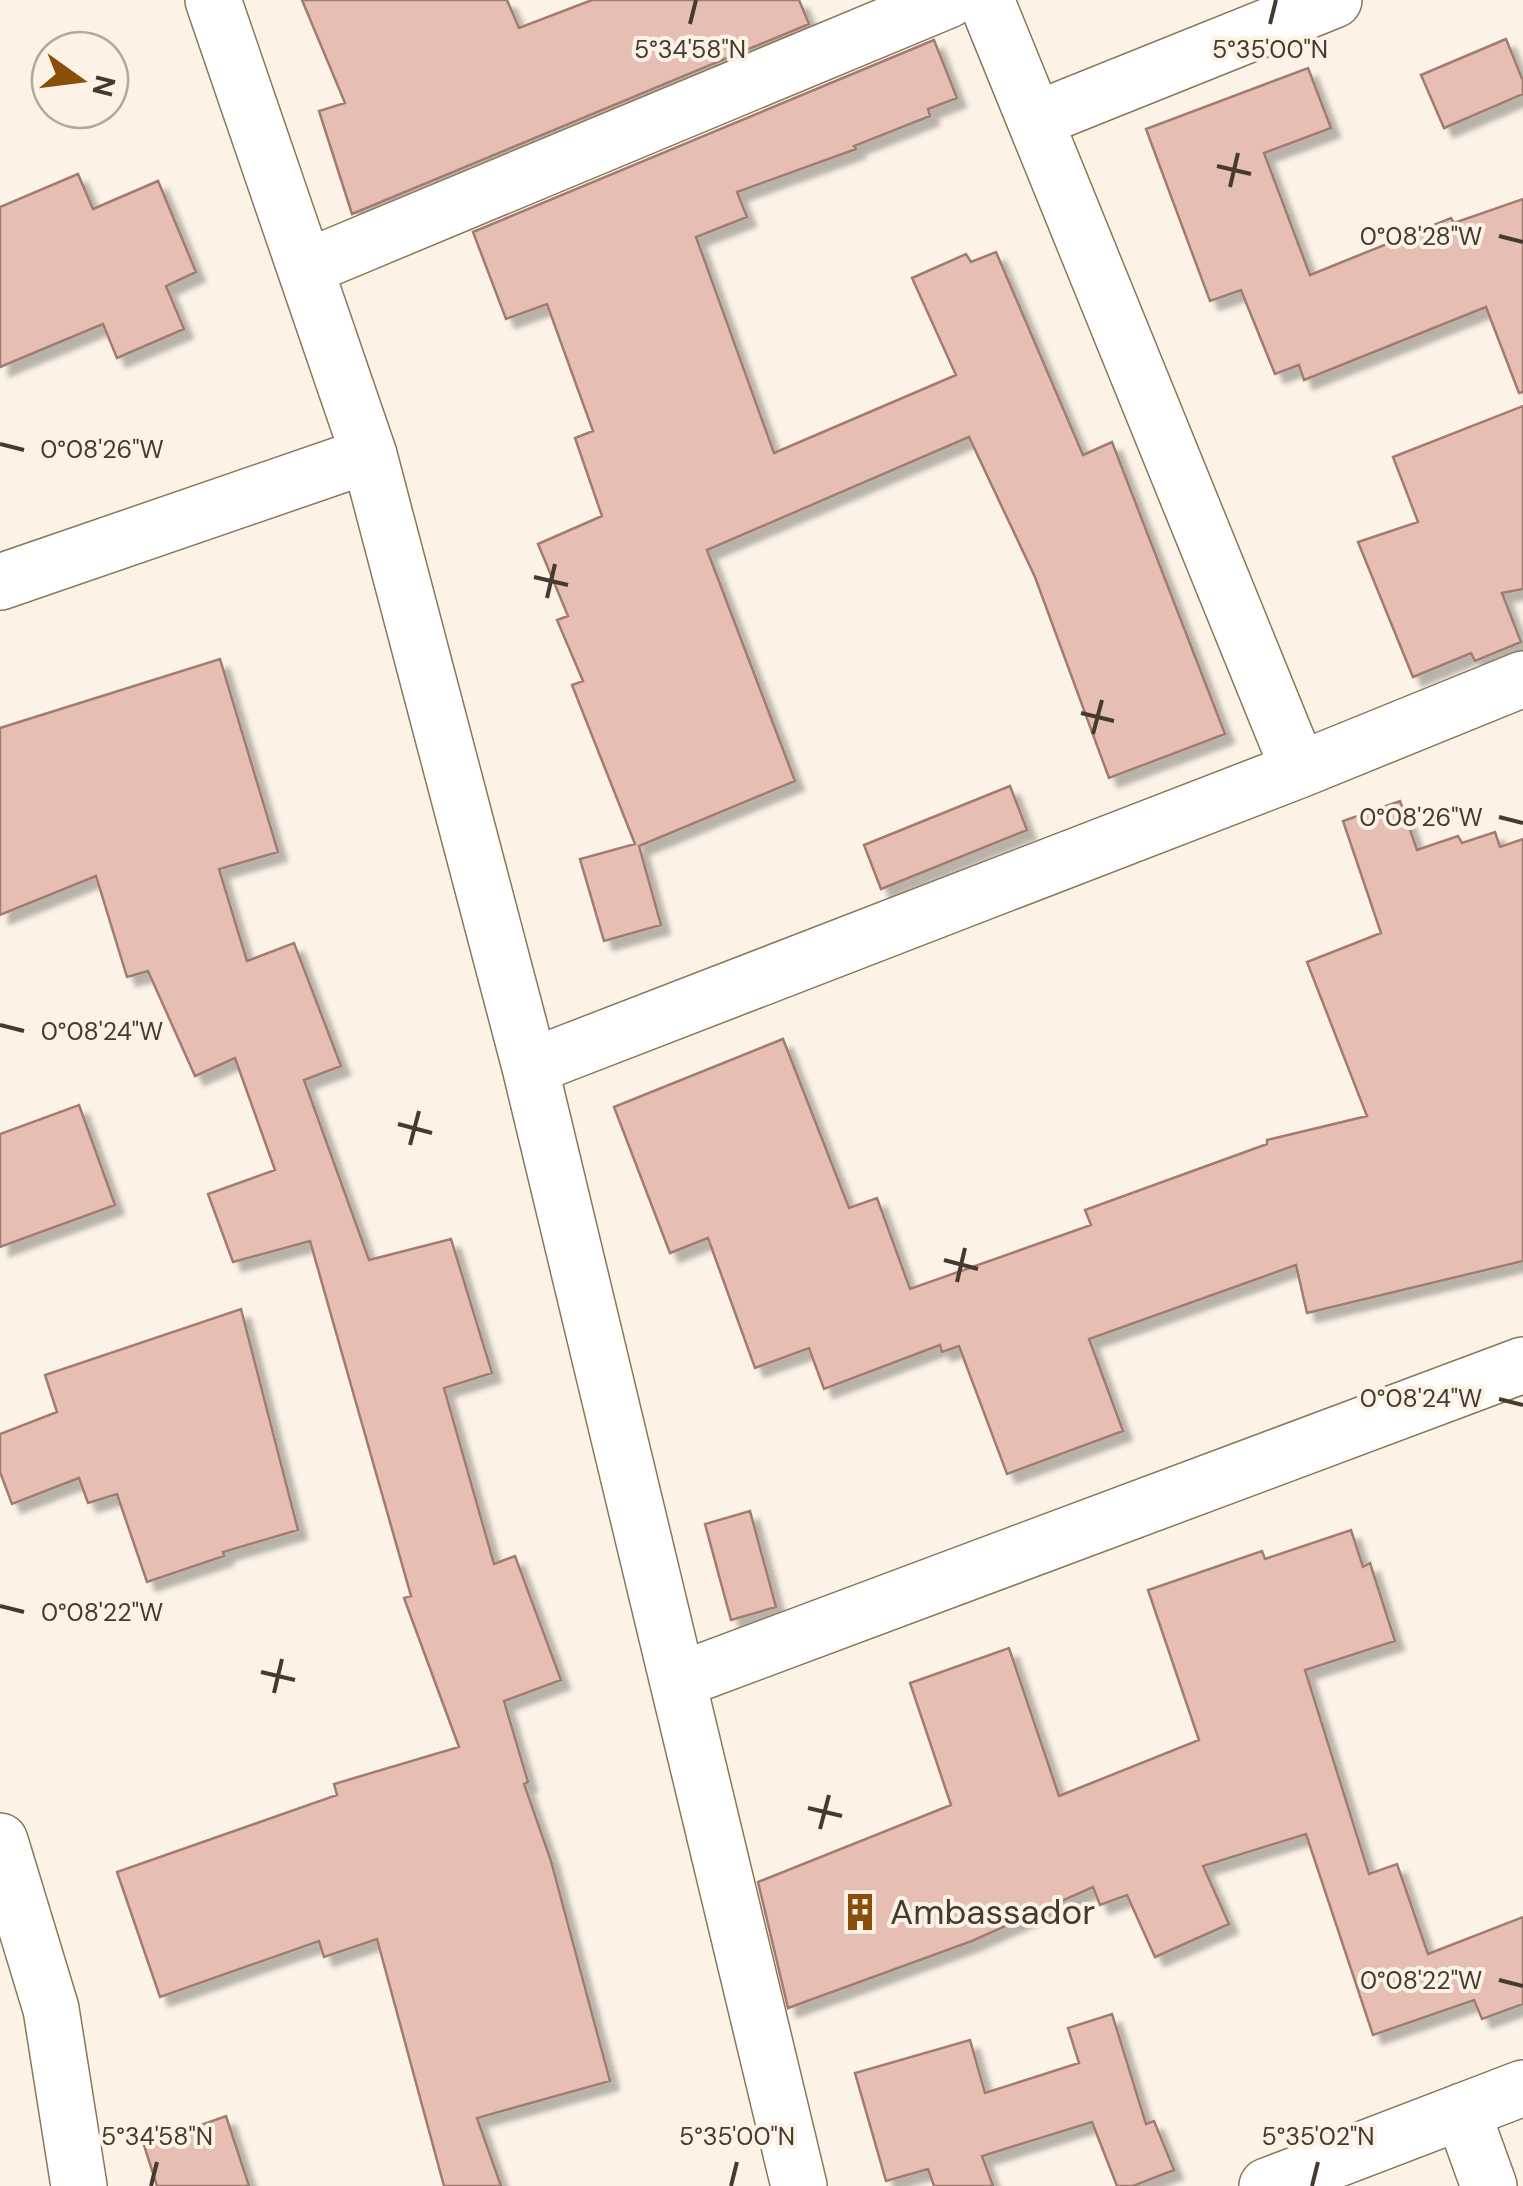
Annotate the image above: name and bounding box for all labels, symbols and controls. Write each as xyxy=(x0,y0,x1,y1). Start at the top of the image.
north arrow xyxy=(30,30,130,130)
text: 5°34'58"N xyxy=(634,33,746,66)
text: 5°35'00"N xyxy=(1212,33,1328,66)
text: N xyxy=(83,72,124,100)
text: 0°08'28"W xyxy=(1360,220,1482,253)
text: 0°08'26"W xyxy=(40,433,164,466)
text: 0°08'26"W xyxy=(1359,801,1483,834)
text: 0°08'24"W xyxy=(41,1015,163,1048)
text: 0°08'24"W xyxy=(1360,1382,1482,1415)
text: 0°08'22"W xyxy=(41,1596,163,1629)
place label: Ambassador xyxy=(890,1889,1095,1935)
building icon: Ambassador xyxy=(839,1891,881,1933)
text: 0°08'22"W xyxy=(1360,1964,1482,1997)
text: 5°34'58"N xyxy=(101,2120,213,2153)
text: 5°35'00"N xyxy=(679,2120,795,2153)
text: 5°35'02"N xyxy=(1261,2120,1375,2153)

